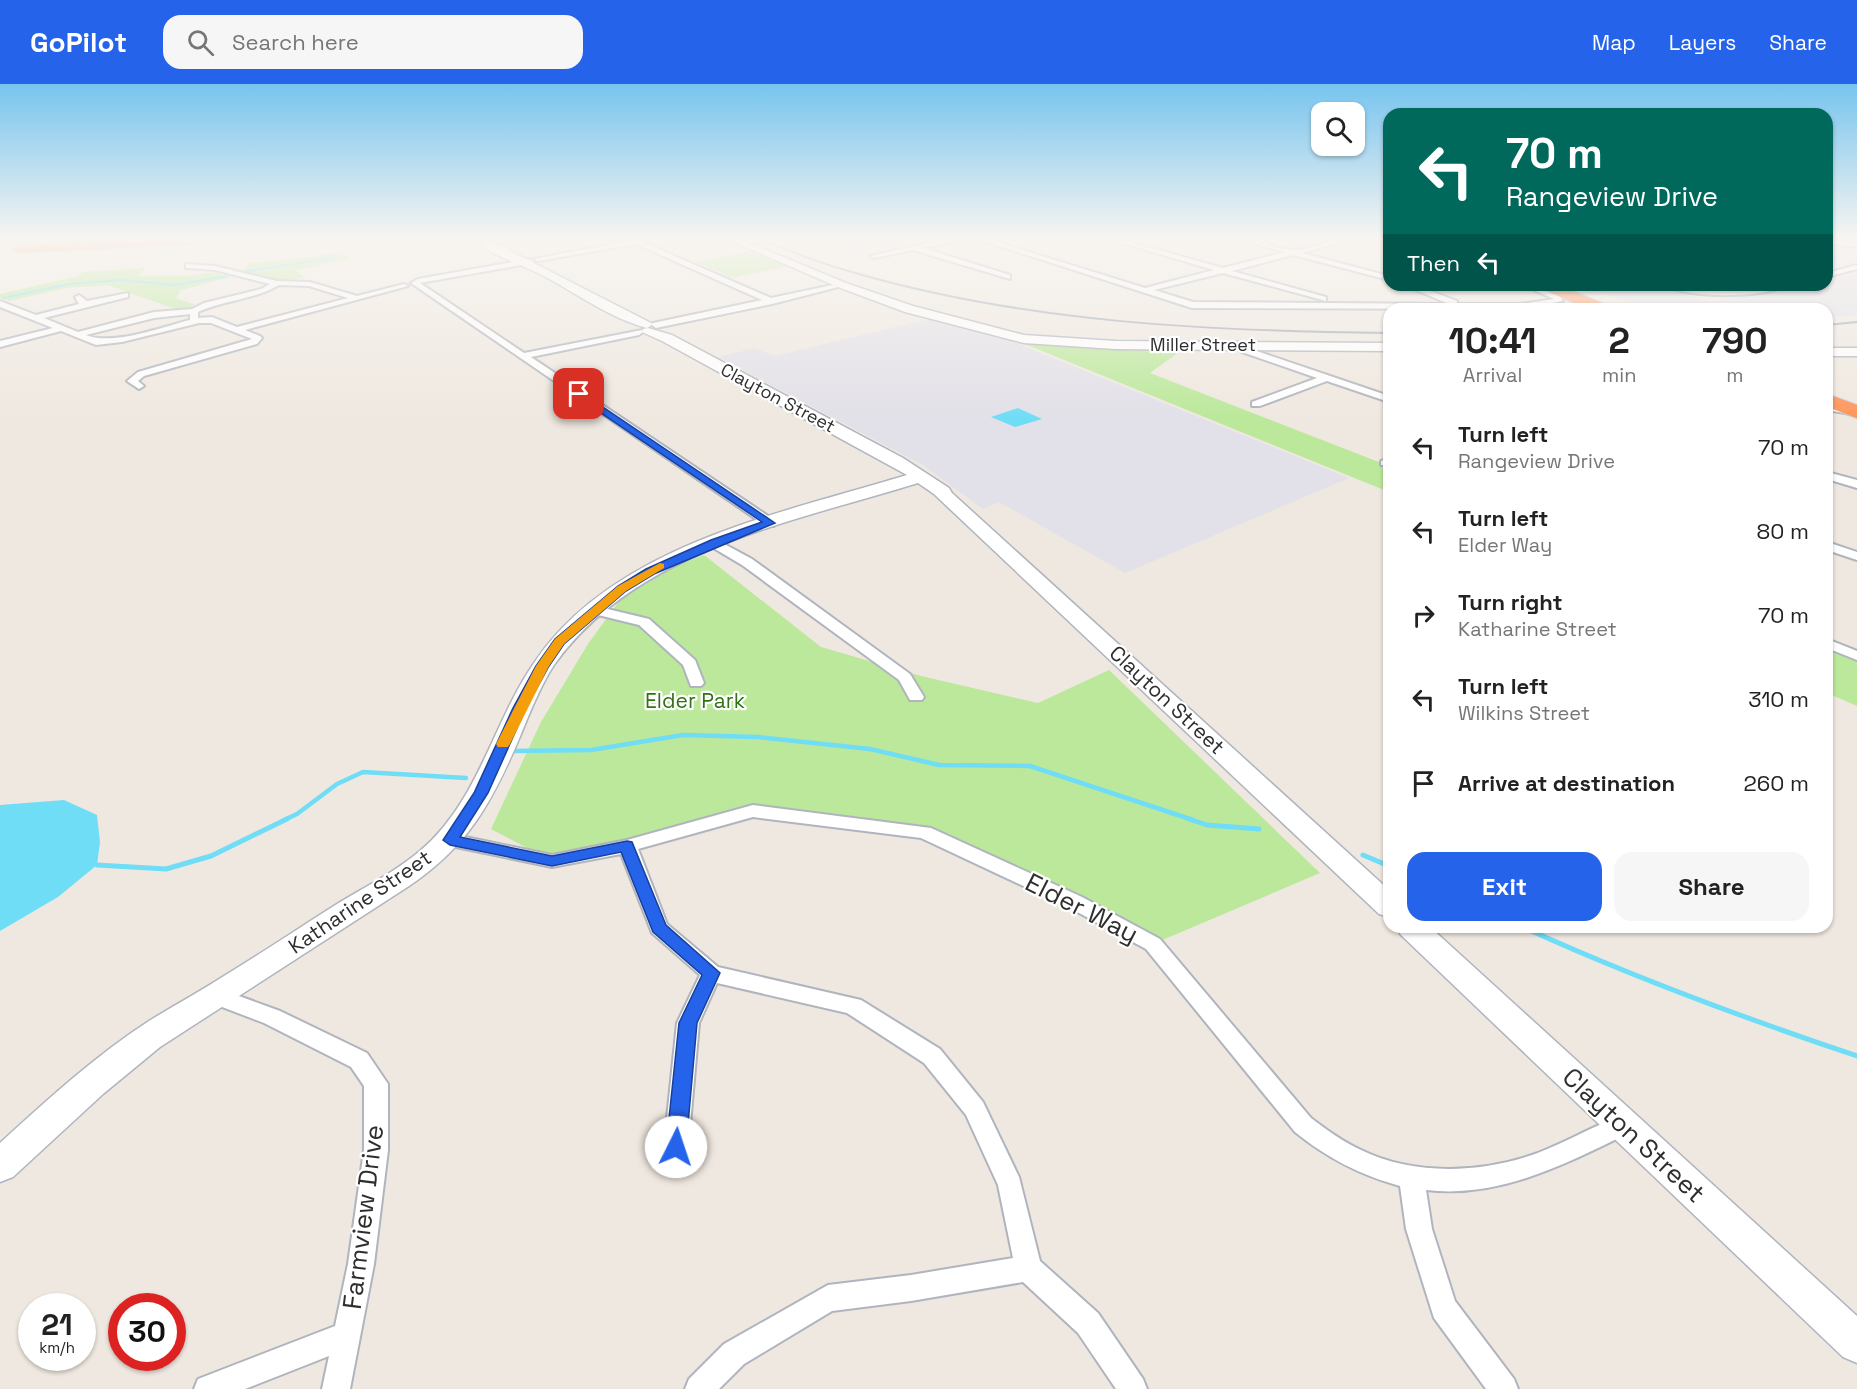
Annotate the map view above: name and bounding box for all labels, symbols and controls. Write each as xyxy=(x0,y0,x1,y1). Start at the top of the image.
search box xyxy=(163,15,583,69)
text: GoPilot xyxy=(30,24,127,60)
icon: search xyxy=(184,26,217,59)
text: Search here xyxy=(232,28,359,56)
text: Map xyxy=(1592,29,1636,56)
text: Layers xyxy=(1669,29,1736,56)
text: Share xyxy=(1769,29,1827,56)
map controls xyxy=(1311,102,1365,156)
button: search xyxy=(1311,102,1365,156)
text: 70 m xyxy=(1506,127,1603,180)
icon: left xyxy=(1407,132,1485,210)
text: Rangeview Drive xyxy=(1506,179,1718,214)
icon: left xyxy=(1472,246,1505,279)
text: Then xyxy=(1407,249,1460,277)
text: 10:41 xyxy=(1448,318,1537,364)
text: 2 xyxy=(1609,318,1630,364)
text: 790 xyxy=(1702,318,1768,364)
street label: Miller Street xyxy=(1150,333,1256,356)
street label: Clayton Street xyxy=(717,358,840,437)
text: Arrival xyxy=(1463,362,1522,388)
text: min xyxy=(1602,362,1636,388)
text: m xyxy=(1726,362,1743,388)
pin xyxy=(553,368,604,419)
icon: arrive xyxy=(562,377,595,410)
text: Turn left xyxy=(1458,420,1548,448)
icon: left xyxy=(1407,431,1440,464)
text: 70 m xyxy=(1758,433,1809,461)
text: Rangeview Drive xyxy=(1458,448,1615,474)
text: Turn left xyxy=(1458,504,1548,532)
icon: left xyxy=(1407,515,1440,548)
text: 80 m xyxy=(1757,517,1809,545)
text: Elder Way xyxy=(1458,532,1552,558)
text: Turn right xyxy=(1458,588,1563,616)
icon: right xyxy=(1407,599,1440,632)
text: 70 m xyxy=(1758,601,1809,629)
text: Katharine Street xyxy=(1458,616,1617,642)
street label: Clayton Street xyxy=(1104,639,1231,760)
text: Turn left xyxy=(1458,672,1548,700)
icon: left xyxy=(1407,683,1440,716)
text: 310 m xyxy=(1748,685,1809,713)
park label: Elder Park xyxy=(645,687,745,714)
text: Wilkins Street xyxy=(1458,700,1590,726)
icon: arrive xyxy=(1407,767,1440,800)
text: Arrive at destination xyxy=(1458,769,1675,797)
text: 260 m xyxy=(1744,769,1809,797)
street label: Katharine Street xyxy=(283,844,436,959)
button: Exit xyxy=(1407,852,1602,921)
button: Share xyxy=(1614,852,1809,921)
street label: Elder Way xyxy=(1020,865,1144,951)
street label: Clayton Street xyxy=(1555,1060,1713,1210)
position arrow xyxy=(644,1115,708,1179)
street label: Farmview Drive xyxy=(335,1123,391,1311)
speed limit sign: 30 xyxy=(108,1293,186,1371)
text: 21 xyxy=(41,1305,73,1344)
text: km/h xyxy=(39,1338,75,1357)

